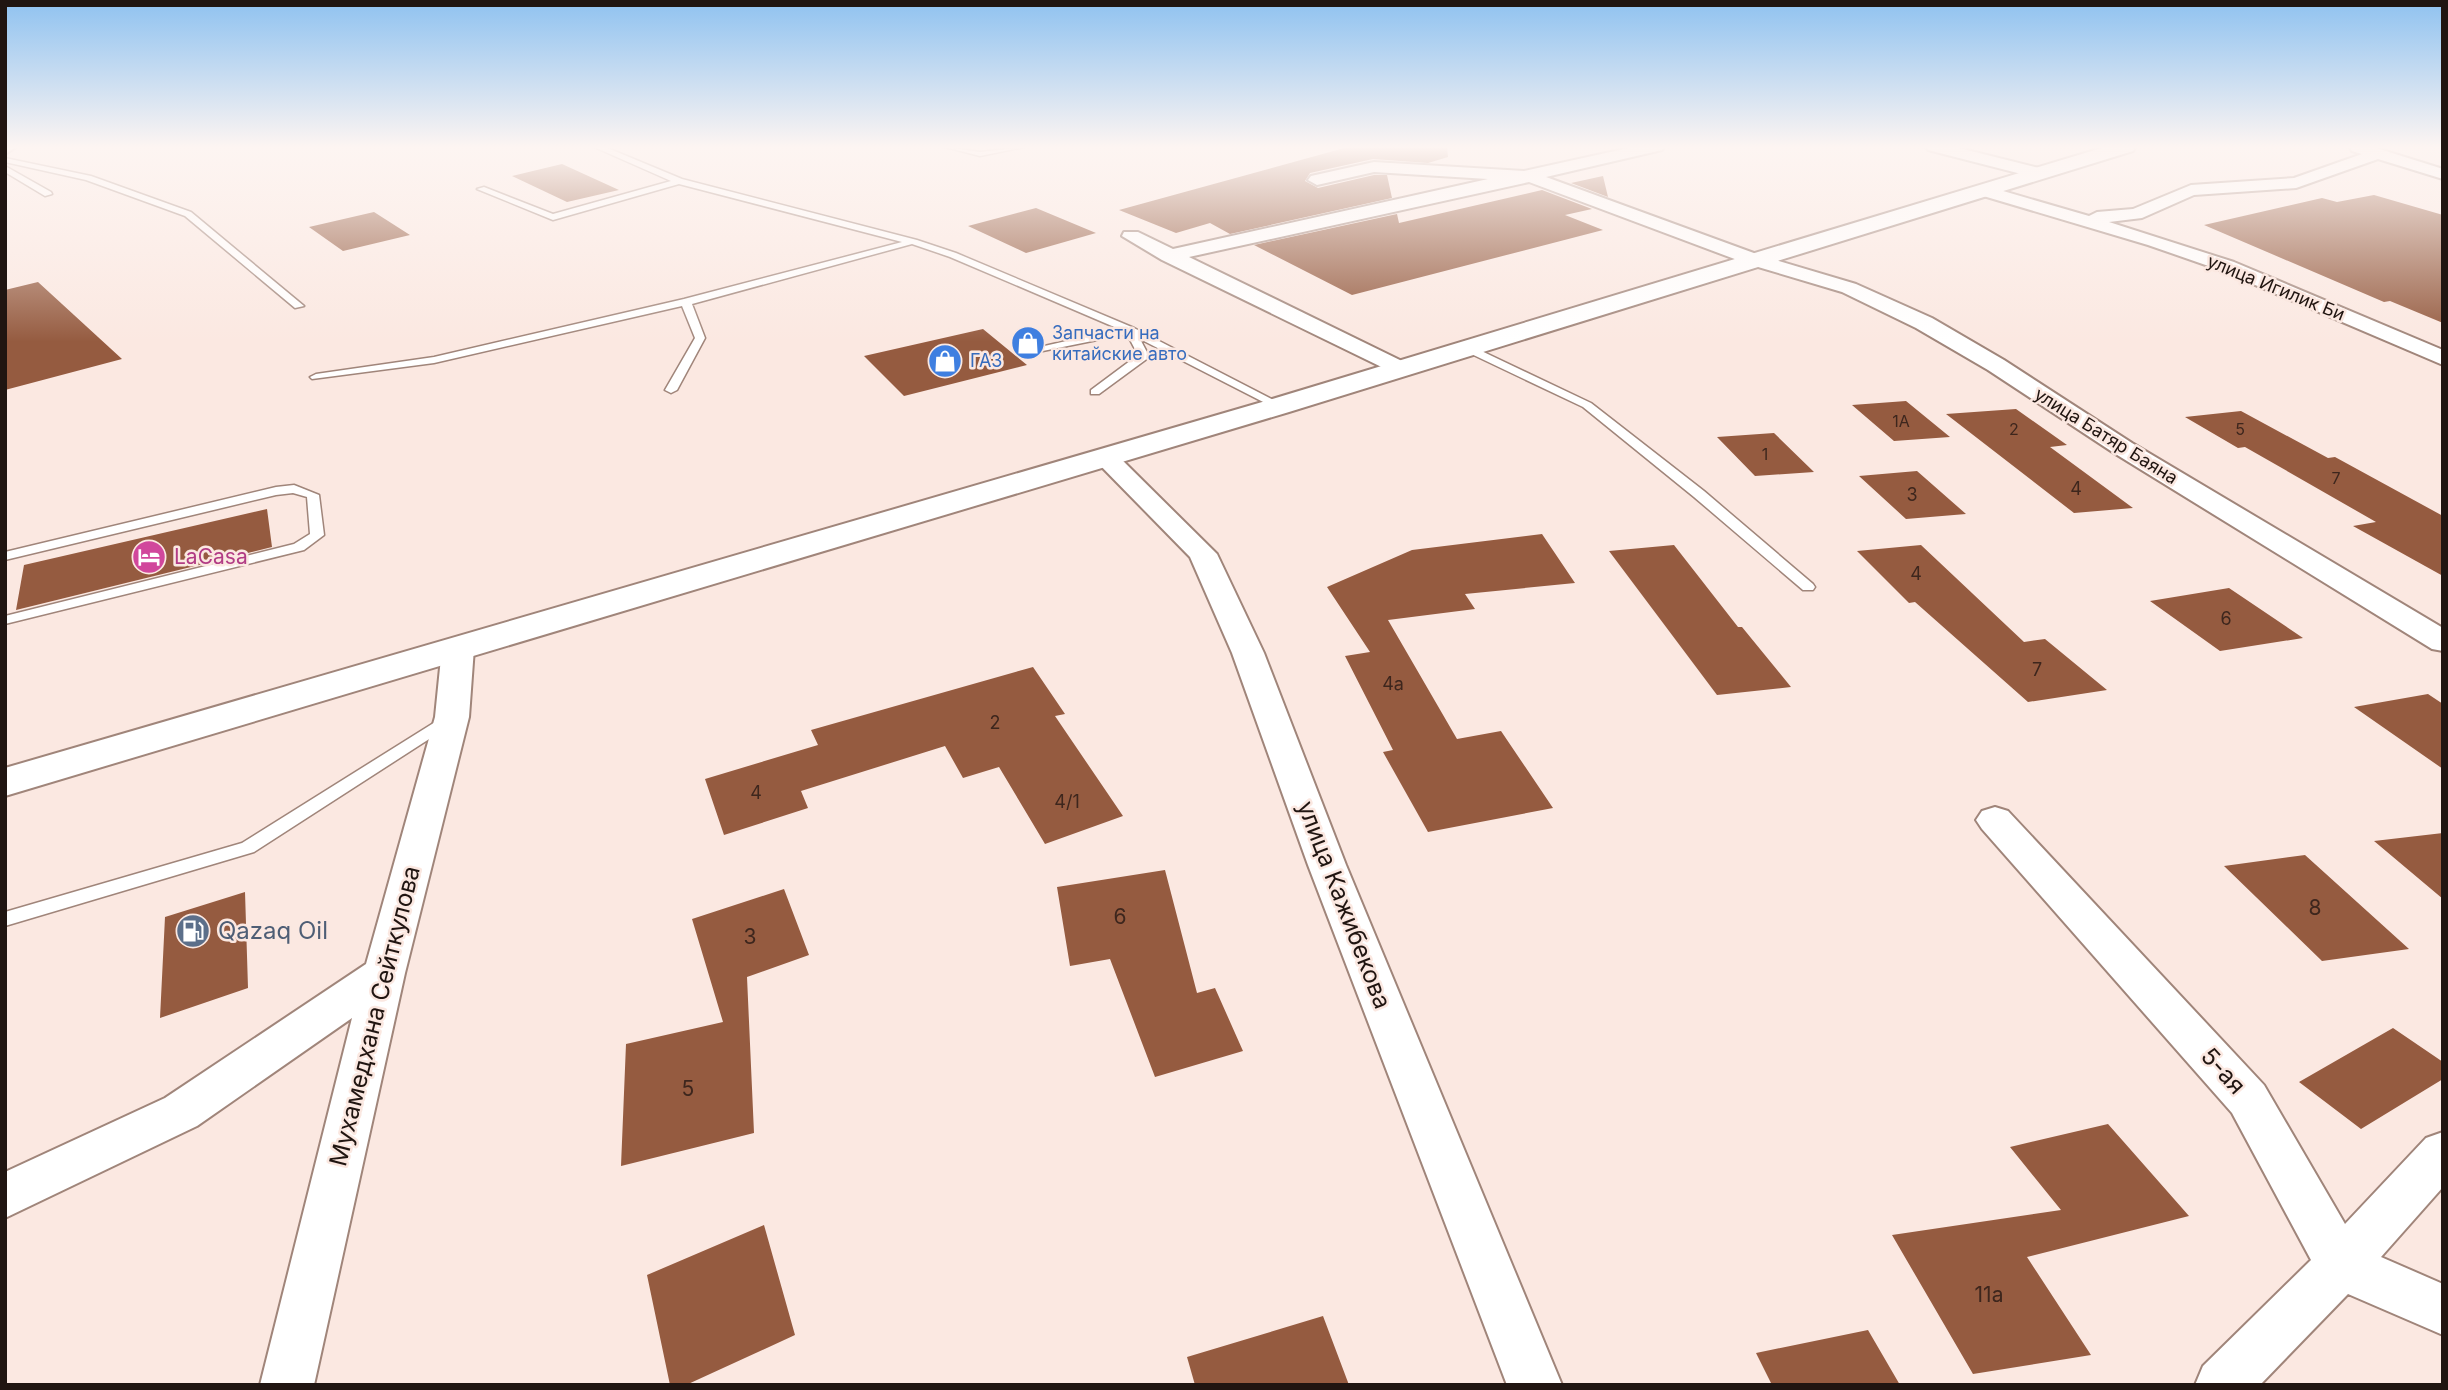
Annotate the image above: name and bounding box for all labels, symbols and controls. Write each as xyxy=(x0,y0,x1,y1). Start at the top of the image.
street label: улица Игилик Би xyxy=(2204,250,2348,325)
place label: Запчасти на китайские авто xyxy=(1052,322,1187,364)
shop icon: Запчасти на китайские авто xyxy=(1009,324,1047,362)
shop icon: ГАЗ xyxy=(926,342,964,380)
place label: ГАЗ xyxy=(970,350,1002,371)
street label: улица Батяр Баяна xyxy=(2031,383,2182,488)
house number: 1А xyxy=(1892,411,1910,431)
house number: 2 xyxy=(2009,419,2019,439)
house number: 5 xyxy=(2235,419,2245,439)
house number: 1 xyxy=(1762,444,1768,464)
house number: 7 xyxy=(2331,468,2341,488)
house number: 4 xyxy=(2070,478,2082,499)
house number: 3 xyxy=(1906,484,1918,505)
hotel icon: LaCasa xyxy=(130,538,168,576)
place label: LaCasa xyxy=(174,544,248,569)
house number: 4 xyxy=(1910,563,1922,584)
house number: 6 xyxy=(2220,608,2232,629)
house number: 7 xyxy=(2032,659,2042,680)
house number: 4а xyxy=(1382,673,1404,694)
house number: 2 xyxy=(990,712,1000,733)
house number: 4 xyxy=(750,782,762,803)
house number: 4/1 xyxy=(1054,791,1080,812)
street label: улица Кажибекова xyxy=(1291,797,1397,1013)
street label: Мухамедхана Сейткулова xyxy=(323,863,426,1169)
house number: 8 xyxy=(2309,895,2322,920)
house number: 6 xyxy=(1113,904,1127,929)
fuel station icon: Qazaq Oil xyxy=(174,912,212,950)
place label: Qazaq Oil xyxy=(218,916,328,945)
house number: 3 xyxy=(744,924,756,949)
street label: 5-ая xyxy=(2195,1041,2252,1100)
house number: 5 xyxy=(682,1076,694,1101)
house number: 11а xyxy=(1975,1282,2003,1307)

